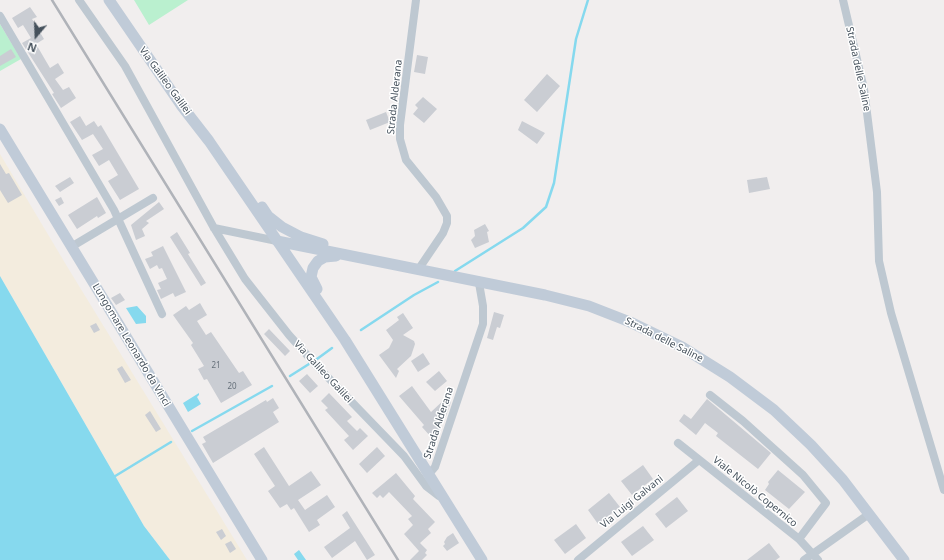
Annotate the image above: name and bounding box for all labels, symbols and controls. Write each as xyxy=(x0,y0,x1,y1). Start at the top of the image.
north arrow xyxy=(16,16,56,56)
street label: Strada delle Saline xyxy=(843,26,873,112)
text: N xyxy=(25,39,39,56)
street label: Via Galileo Galilei xyxy=(136,45,194,117)
street label: Strada Alderana xyxy=(385,59,405,135)
street label: Lungomare Leonardo da Vinci xyxy=(90,282,172,408)
street label: Strada delle Saline xyxy=(623,315,705,365)
street label: Via Galileo Galilei xyxy=(291,338,355,406)
house number: 21 xyxy=(211,361,221,371)
house number: 20 xyxy=(227,382,237,392)
street label: Strada Alderana xyxy=(422,385,456,461)
street label: Viale Nicolò Copernico xyxy=(710,454,800,530)
street label: Via Luigi Galvani xyxy=(598,473,666,531)

